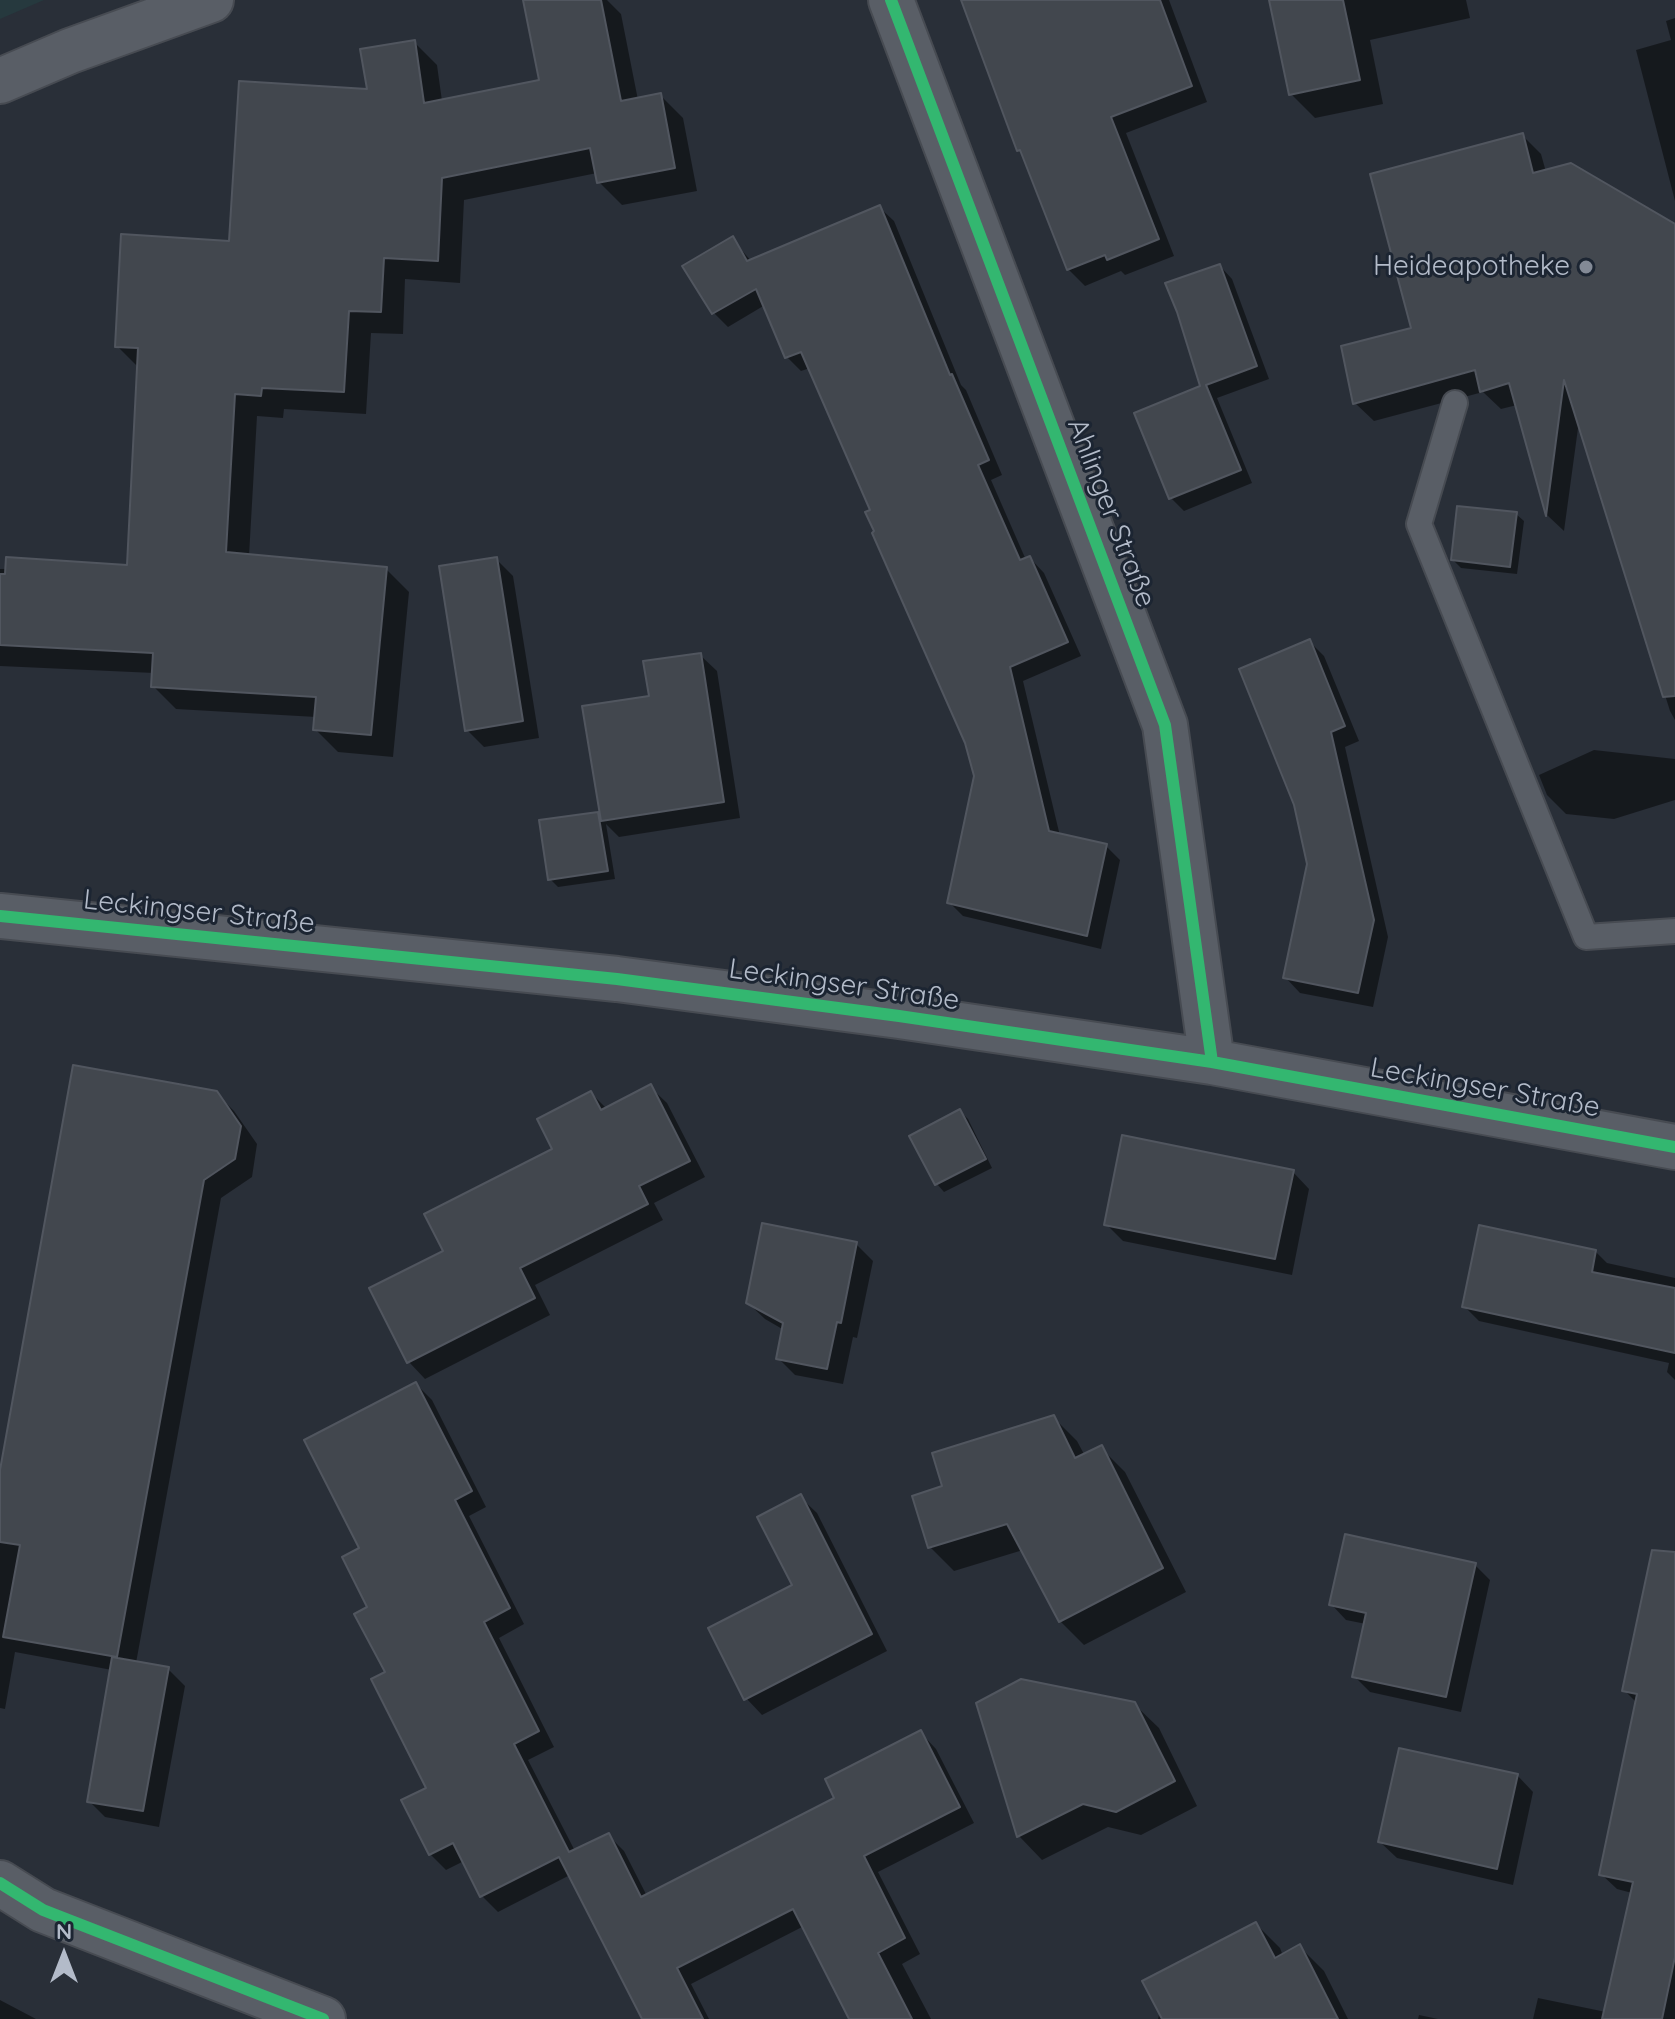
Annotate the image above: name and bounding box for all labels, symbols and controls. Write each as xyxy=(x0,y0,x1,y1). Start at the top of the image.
place label: Heideapotheke xyxy=(1373,250,1570,284)
marker: Heideapotheke xyxy=(1577,258,1595,276)
street label: Ahlinger Straße xyxy=(1060,414,1162,612)
street label: Leckingser Straße xyxy=(82,883,316,941)
street label: Leckingser Straße xyxy=(727,952,961,1018)
street label: Leckingser Straße xyxy=(1368,1051,1602,1125)
north arrow xyxy=(24,1915,104,1995)
text: N xyxy=(56,1917,72,1945)

